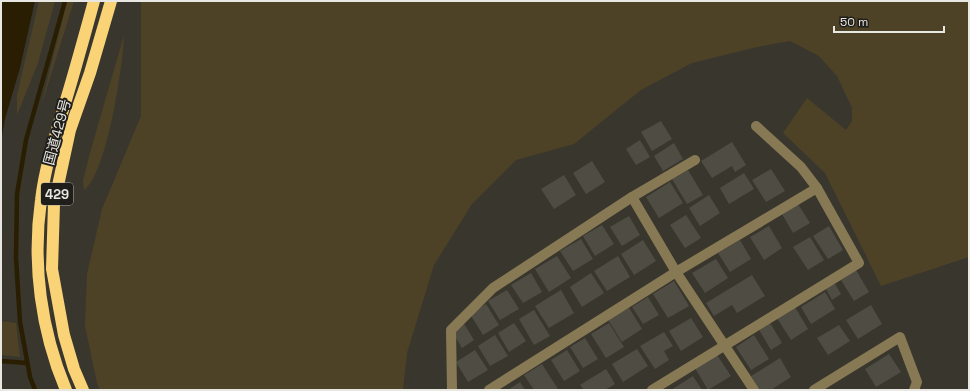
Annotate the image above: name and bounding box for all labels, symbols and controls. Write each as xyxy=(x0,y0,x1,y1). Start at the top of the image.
scale bar xyxy=(834,8,944,34)
text: 50 m xyxy=(840,14,868,30)
street label: 国道429号 xyxy=(40,97,74,167)
road number: 429 xyxy=(41,183,73,205)

